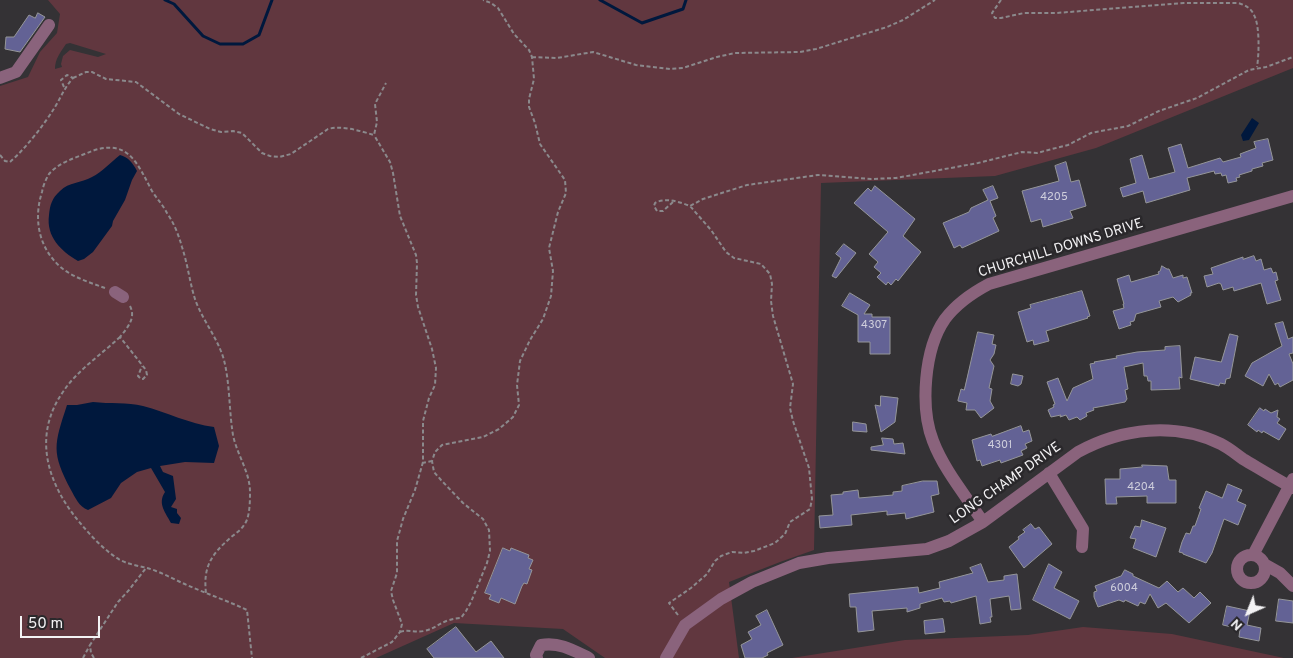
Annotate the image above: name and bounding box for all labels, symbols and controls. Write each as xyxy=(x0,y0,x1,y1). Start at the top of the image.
house number: 4205 xyxy=(1040,191,1068,205)
street label: CHURCHILL DOWNS DRIVE xyxy=(977,216,1145,282)
house number: 4307 xyxy=(861,319,887,333)
street label: LONG CHAMP DRIVE xyxy=(947,439,1065,529)
house number: 4301 xyxy=(988,439,1012,453)
house number: 4204 xyxy=(1127,481,1155,495)
house number: 6004 xyxy=(1110,582,1138,596)
north arrow xyxy=(1223,588,1273,638)
scale bar xyxy=(22,606,102,638)
text: 50 m xyxy=(28,615,63,634)
text: N xyxy=(1228,615,1247,634)

